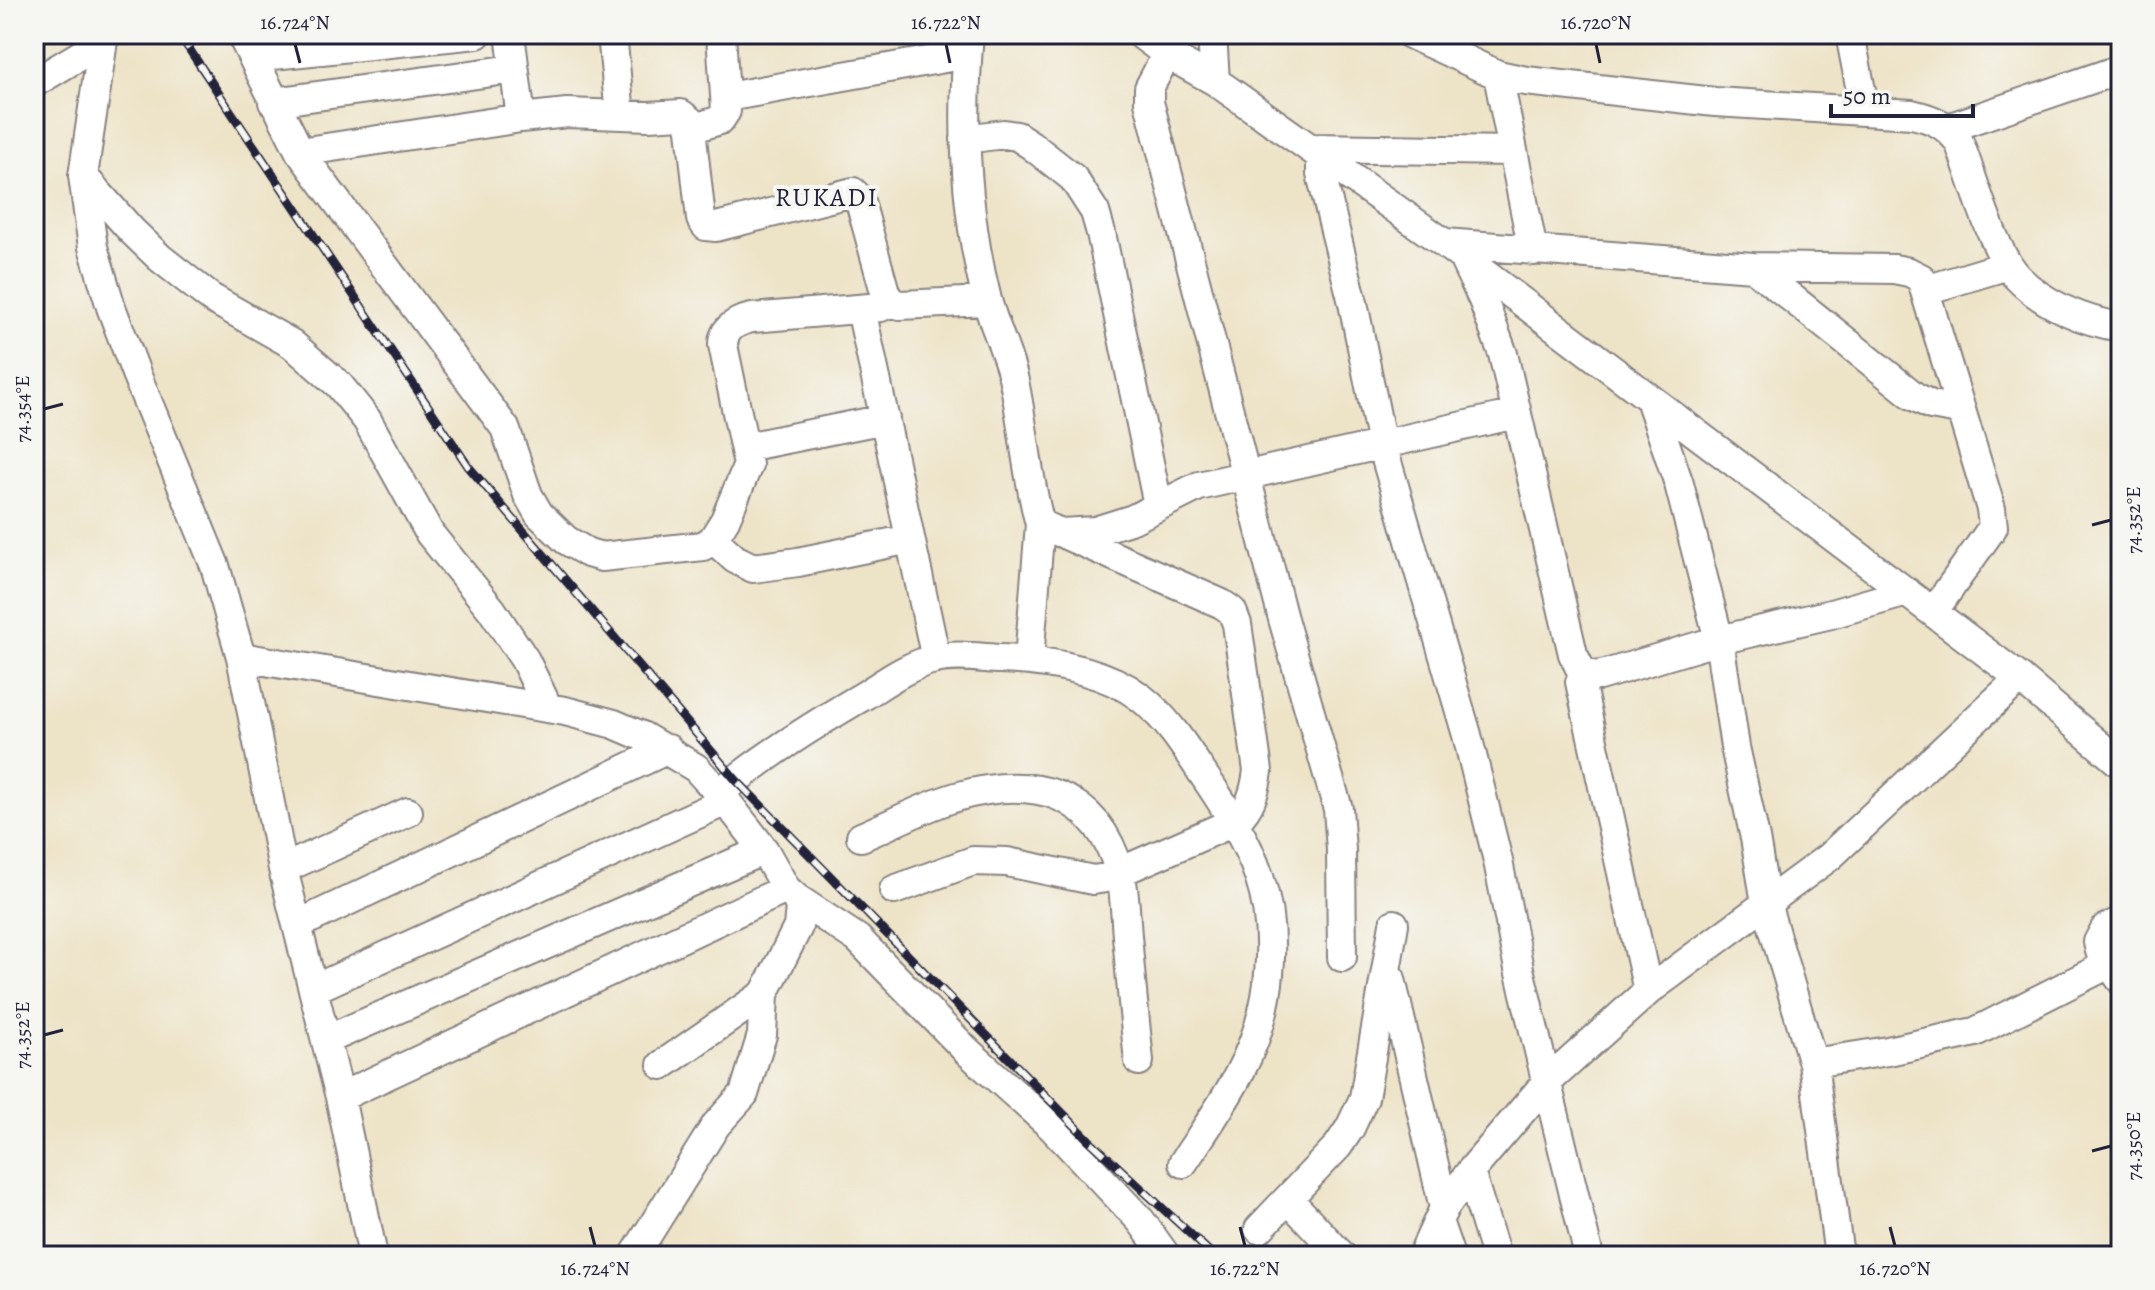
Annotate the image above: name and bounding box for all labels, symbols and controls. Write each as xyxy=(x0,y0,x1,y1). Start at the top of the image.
text: 16.724°N xyxy=(260,9,330,36)
text: 16.722°N xyxy=(911,9,981,36)
text: 16.720°N xyxy=(1560,9,1632,36)
scale bar xyxy=(1831,68,1973,118)
text: 50 m xyxy=(1843,80,1891,112)
district label: RUKADI xyxy=(775,180,879,215)
text: 74.354°E xyxy=(9,375,36,443)
text: 74.352°E xyxy=(2120,486,2147,554)
text: 74.352°E xyxy=(9,1001,36,1069)
text: 74.350°E xyxy=(2120,1112,2147,1181)
text: 16.724°N xyxy=(560,1255,630,1282)
text: 16.722°N xyxy=(1210,1255,1280,1282)
text: 16.720°N xyxy=(1859,1255,1931,1282)

